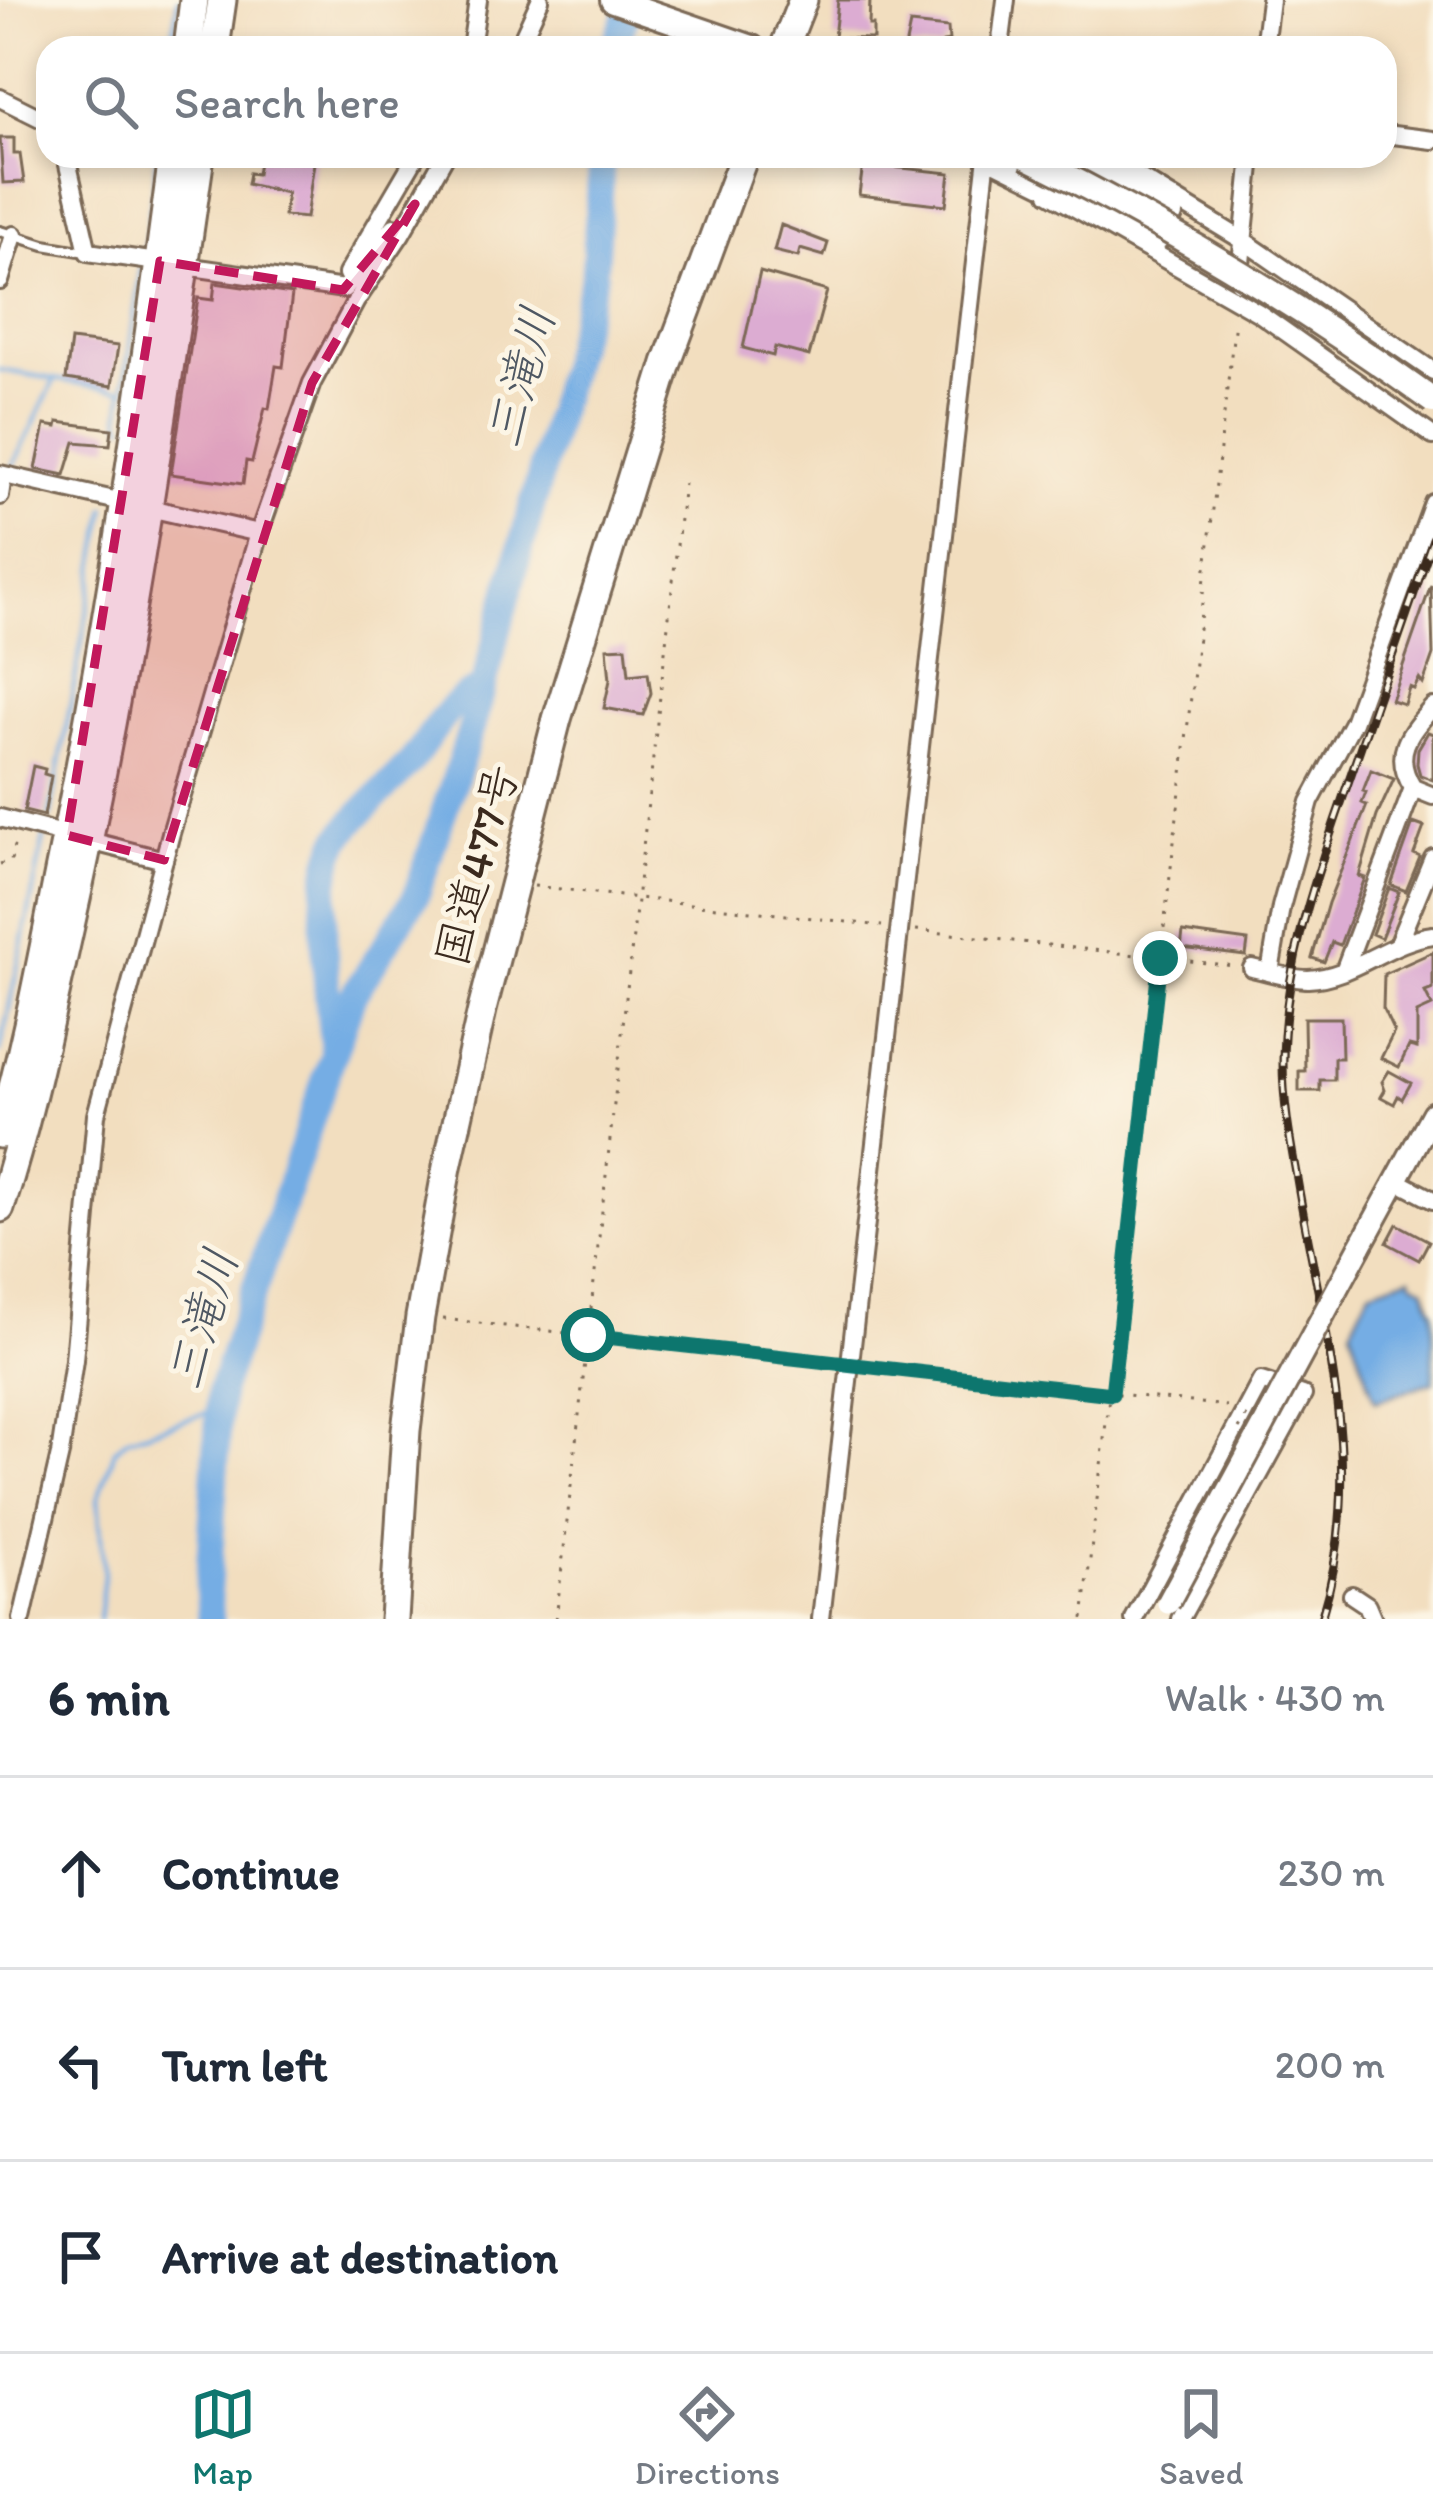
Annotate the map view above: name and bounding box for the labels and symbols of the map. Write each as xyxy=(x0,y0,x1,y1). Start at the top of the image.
water label: 三滝川 xyxy=(473,300,567,454)
street label: 国道477号 xyxy=(423,758,529,972)
route end xyxy=(1133,931,1187,985)
water label: 三滝川 xyxy=(154,1242,250,1396)
route start xyxy=(561,1308,615,1362)

